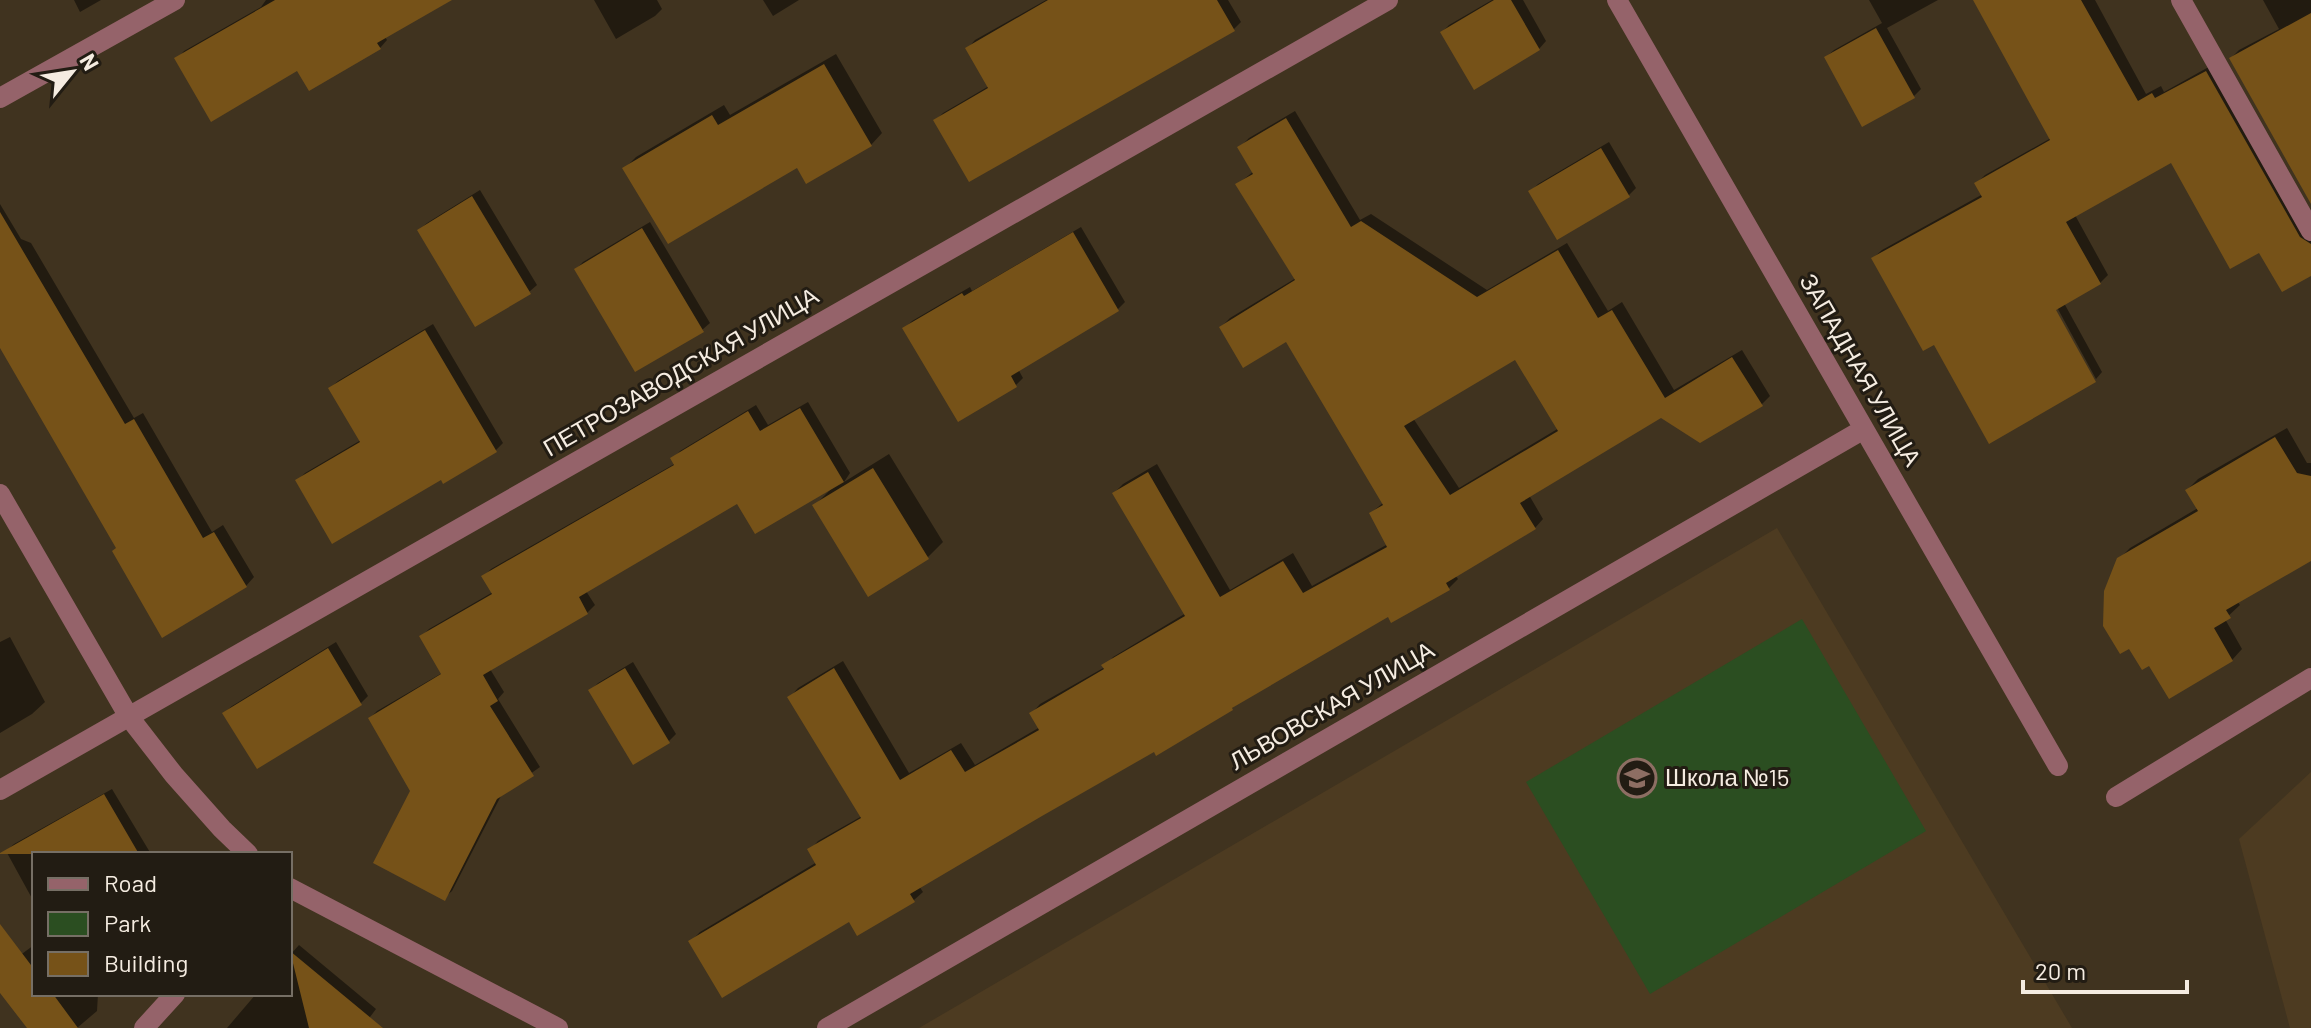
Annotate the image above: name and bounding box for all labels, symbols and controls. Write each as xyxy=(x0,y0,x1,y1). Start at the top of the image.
north arrow xyxy=(32,32,112,112)
text: N xyxy=(75,49,105,74)
street label: ЗАПАДНАЯ УЛИЦА xyxy=(1794,268,1928,471)
street label: ПЕТРОЗАВОДСКАЯ УЛИЦА xyxy=(538,280,823,461)
street label: ЛЬВОВСКАЯ УЛИЦА xyxy=(1224,634,1439,775)
school or university icon: Школа №15 xyxy=(1616,757,1658,799)
place label: Школа №15 xyxy=(1665,762,1789,791)
legend xyxy=(32,852,292,996)
text: Road xyxy=(104,868,157,897)
text: Park xyxy=(104,908,151,937)
scale bar xyxy=(2023,944,2187,994)
text: Building xyxy=(104,948,188,977)
text: 20 m xyxy=(2035,956,2086,985)

